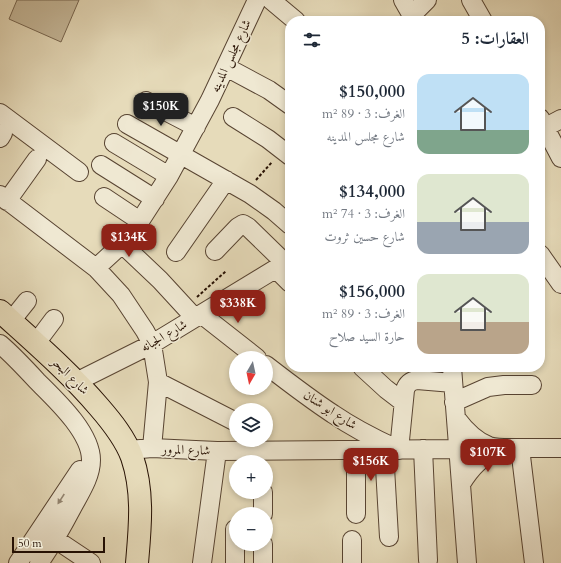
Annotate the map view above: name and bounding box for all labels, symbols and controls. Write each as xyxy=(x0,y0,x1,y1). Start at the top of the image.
street label: شارع مجلس المدينه xyxy=(206,17,258,96)
text: العقارات: 5 xyxy=(461,27,529,50)
icon: filters xyxy=(301,29,323,51)
text: $150,000 xyxy=(339,80,405,103)
icon: home xyxy=(449,90,497,138)
pin: $150K xyxy=(133,93,189,127)
text: $150K xyxy=(142,97,180,115)
text: الغرف: 3 · 89 m² xyxy=(322,105,405,123)
text: شارع مجلس المدينه xyxy=(326,128,405,146)
text: $134,000 xyxy=(339,180,405,203)
icon: home xyxy=(449,190,497,238)
text: الغرف: 3 · 74 m² xyxy=(322,205,405,223)
pin: $134K xyxy=(101,224,157,258)
text: $134K xyxy=(110,228,148,246)
text: شارع حسين ثروت xyxy=(325,228,405,246)
text: $156,000 xyxy=(339,280,405,303)
pin: $338K xyxy=(210,290,266,324)
icon: home xyxy=(449,290,497,338)
text: $338K xyxy=(219,294,257,312)
text: الغرف: 3 · 89 m² xyxy=(322,305,405,323)
street label: شارع الجبانه xyxy=(138,316,191,358)
text: حارة السيد صلاح xyxy=(329,328,405,346)
north arrow xyxy=(229,351,273,395)
map controls xyxy=(229,351,273,551)
street label: شارع البحر xyxy=(44,352,93,400)
street label: شارع ابو شنان xyxy=(299,386,360,436)
button: layers xyxy=(229,403,273,447)
pin: $107K xyxy=(460,439,516,473)
street label: شارع المرور xyxy=(159,440,210,462)
text: $107K xyxy=(469,443,507,461)
pin: $156K xyxy=(343,448,399,482)
text: $156K xyxy=(352,452,390,470)
button: + xyxy=(229,455,273,499)
one-way arrow xyxy=(57,494,65,504)
button: − xyxy=(229,507,273,551)
scale bar xyxy=(12,535,105,554)
text: 50 m xyxy=(18,536,42,551)

